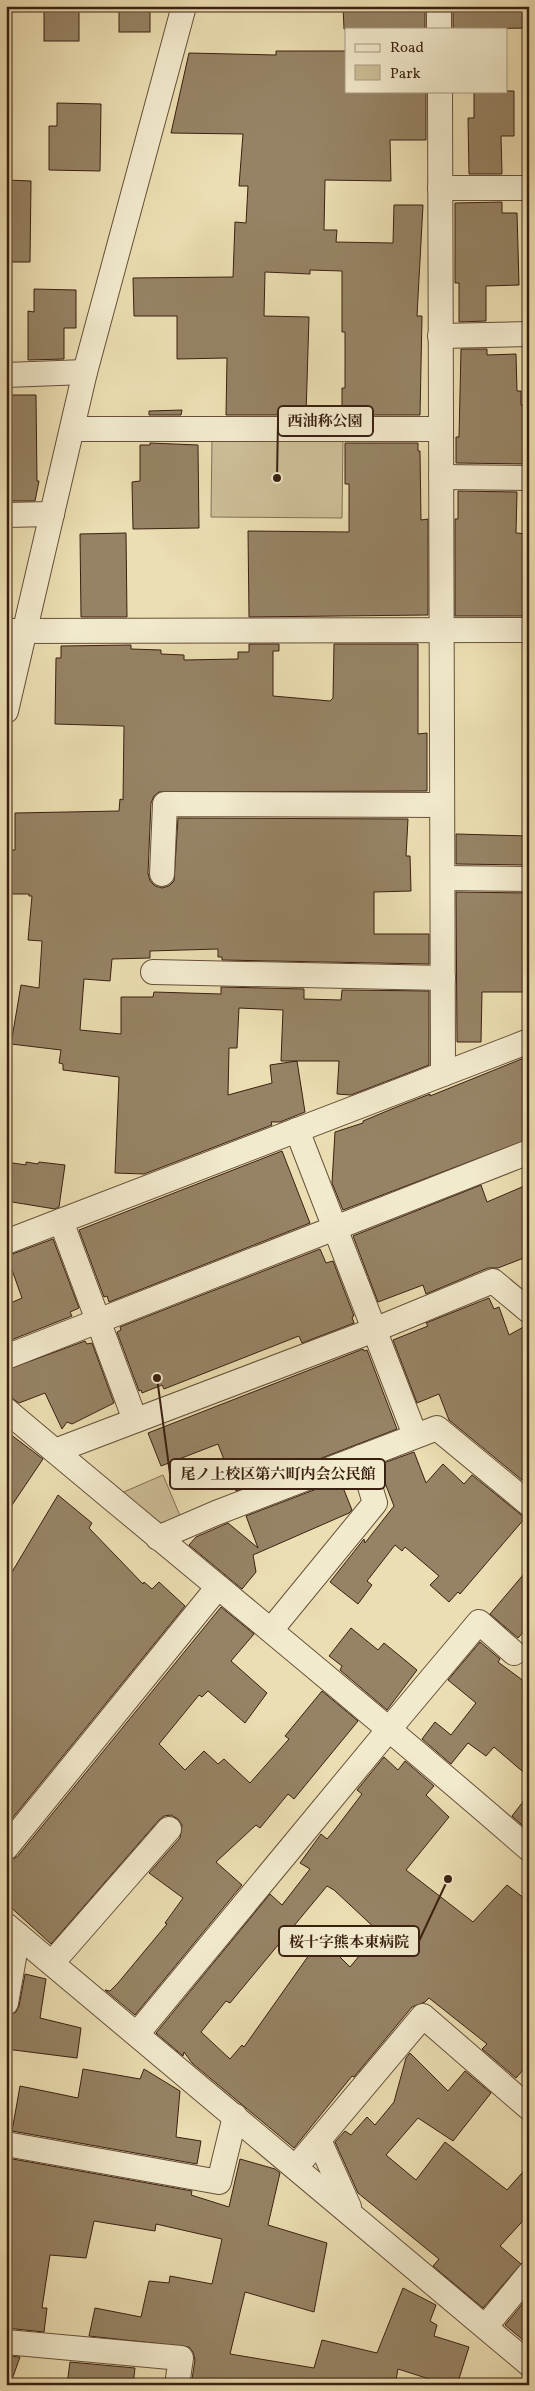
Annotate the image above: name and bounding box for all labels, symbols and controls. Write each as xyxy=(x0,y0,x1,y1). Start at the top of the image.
legend xyxy=(345,28,508,92)
text: Road xyxy=(390,38,424,59)
text: Park xyxy=(390,64,421,85)
callout: 西油称公園 xyxy=(278,406,373,436)
text: 西油称公園 xyxy=(287,412,363,433)
callout: 尾ノ上校区第六町内会公民館 xyxy=(170,1459,385,1489)
text: 尾ノ上校区第六町内会公民館 xyxy=(180,1465,376,1486)
callout: 桜十字熊本東病院 xyxy=(279,1926,419,1956)
text: 桜十字熊本東病院 xyxy=(289,1933,409,1954)

